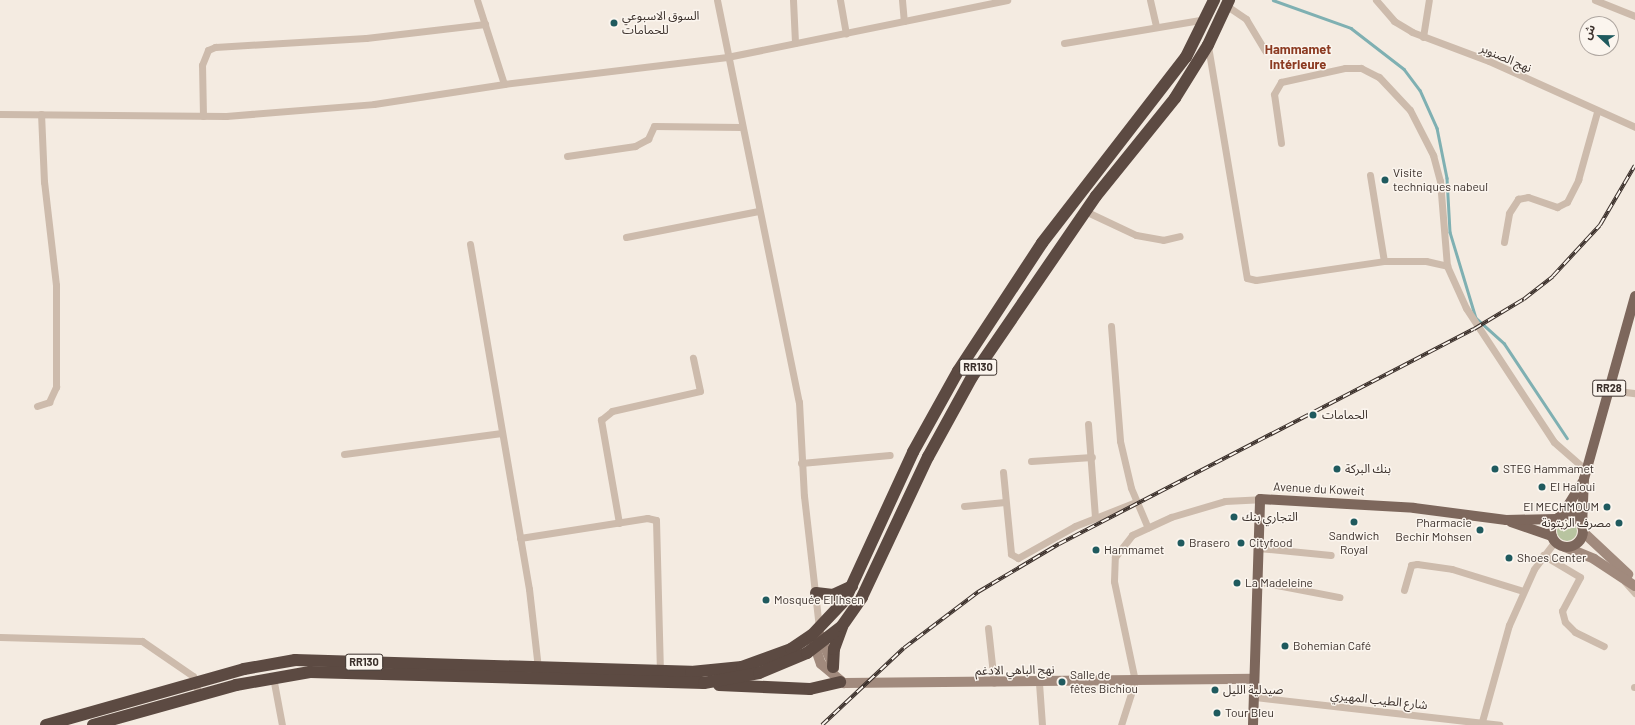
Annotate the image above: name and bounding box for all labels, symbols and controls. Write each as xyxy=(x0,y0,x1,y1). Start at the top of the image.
place label: السوق الاسبوعي للحمامات xyxy=(622,9,699,37)
north arrow xyxy=(1579,16,1619,56)
marker: السوق الاسبوعي للحمامات xyxy=(609,18,619,28)
text: ش xyxy=(1579,22,1597,41)
street label: نهج الصنوبر xyxy=(1478,41,1534,75)
district label: Hammamet Intérieure xyxy=(1265,42,1331,73)
place label: Visite techniques nabeul xyxy=(1393,166,1488,194)
marker: Visite techniques nabeul xyxy=(1380,175,1390,185)
road number: RR130 xyxy=(959,358,997,376)
road number: RR28 xyxy=(1592,379,1626,397)
place label: الحمامات xyxy=(1322,408,1368,422)
marker: الحمامات xyxy=(1307,409,1319,421)
place label: بنك البركة xyxy=(1345,462,1391,476)
place label: STEG Hammamet xyxy=(1503,462,1594,476)
marker: بنك البركة xyxy=(1332,464,1342,474)
marker: STEG Hammamet xyxy=(1490,464,1500,474)
street label: Avenue du Koweit xyxy=(1273,479,1365,499)
place label: El Haloui xyxy=(1550,480,1595,494)
marker: El Haloui xyxy=(1537,482,1547,492)
place label: El MECHMOUM xyxy=(1523,500,1599,514)
marker: El MECHMOUM xyxy=(1602,502,1612,512)
place label: التجاري بنك xyxy=(1242,510,1298,524)
marker: التجاري بنك xyxy=(1229,512,1239,522)
place label: Pharmacie Bechir Mohsen xyxy=(1395,516,1472,544)
place label: مصرف الزيتونة xyxy=(1542,516,1611,530)
marker: Sandwich Royal xyxy=(1349,517,1359,527)
marker: مصرف الزيتونة xyxy=(1614,518,1624,528)
marker: Pharmacie Bechir Mohsen xyxy=(1475,525,1485,535)
place label: Sandwich Royal xyxy=(1329,529,1379,557)
place label: Brasero xyxy=(1189,536,1230,550)
place label: Cityfood xyxy=(1249,536,1293,550)
marker: Brasero xyxy=(1176,538,1186,548)
marker: Cityfood xyxy=(1236,538,1246,548)
place label: Hammamet xyxy=(1104,543,1164,557)
marker: Hammamet xyxy=(1091,545,1101,555)
place label: Shoes Center xyxy=(1517,551,1586,565)
marker: Shoes Center xyxy=(1504,553,1514,563)
place label: La Madeleine xyxy=(1245,576,1313,590)
marker: La Madeleine xyxy=(1232,578,1242,588)
place label: Mosquée El Ihsen xyxy=(774,593,864,607)
marker: Mosquée El Ihsen xyxy=(761,595,771,605)
place label: Bohemian Café xyxy=(1293,639,1371,653)
marker: Bohemian Café xyxy=(1280,641,1290,651)
road number: RR130 xyxy=(345,653,383,671)
street label: نهج الباهي الادغم xyxy=(975,662,1055,678)
place label: Salle de fêtes Bichiou xyxy=(1070,668,1138,696)
marker: Salle de fêtes Bichiou xyxy=(1057,677,1067,687)
place label: صيدلية الليل xyxy=(1223,683,1283,697)
marker: صيدلية الليل xyxy=(1210,685,1220,695)
street label: شارع الطيب المهيري xyxy=(1330,688,1428,712)
place label: Tour Bleu xyxy=(1225,706,1274,720)
marker: Tour Bleu xyxy=(1212,708,1222,718)

